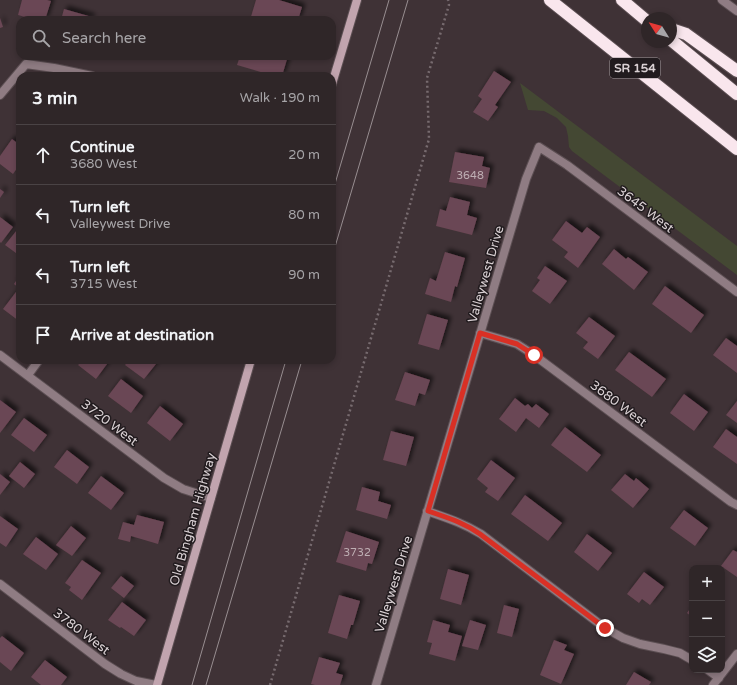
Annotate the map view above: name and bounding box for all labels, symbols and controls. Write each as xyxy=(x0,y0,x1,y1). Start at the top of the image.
north arrow xyxy=(641,12,677,48)
search box xyxy=(16,16,336,60)
icon: search xyxy=(30,27,52,49)
text: Search here xyxy=(62,29,146,47)
road number: SR 154 xyxy=(610,58,660,78)
text: 3 min xyxy=(32,88,77,109)
text: Walk · 190 m xyxy=(240,90,320,106)
text: Continue xyxy=(70,138,134,156)
icon: ahead xyxy=(32,144,54,166)
text: 20 m xyxy=(288,147,320,163)
text: 3680 West xyxy=(70,156,137,172)
house number: 3648 xyxy=(456,169,484,182)
street label: 3645 West xyxy=(614,183,677,236)
text: Turn left xyxy=(70,198,130,216)
icon: left xyxy=(32,204,54,226)
text: 80 m xyxy=(288,207,320,223)
text: Valleywest Drive xyxy=(70,216,170,232)
street label: Valleywest Drive xyxy=(464,224,507,325)
text: Turn left xyxy=(70,258,130,276)
icon: left xyxy=(32,264,54,286)
text: 90 m xyxy=(288,267,320,283)
text: 3715 West xyxy=(70,276,137,292)
icon: arrive xyxy=(32,324,54,346)
text: Arrive at destination xyxy=(70,326,214,344)
route start xyxy=(525,346,543,364)
street label: 3680 West xyxy=(587,377,650,430)
street label: 3720 West xyxy=(78,396,141,449)
street label: Old Bingham Highway xyxy=(166,451,220,588)
street label: Valleywest Drive xyxy=(372,534,416,635)
house number: 3732 xyxy=(343,546,371,559)
map controls xyxy=(689,565,725,673)
button: + xyxy=(689,565,725,601)
button: − xyxy=(689,601,725,637)
street label: 3780 West xyxy=(50,605,113,658)
route end xyxy=(596,619,614,637)
button: layers xyxy=(689,637,725,673)

